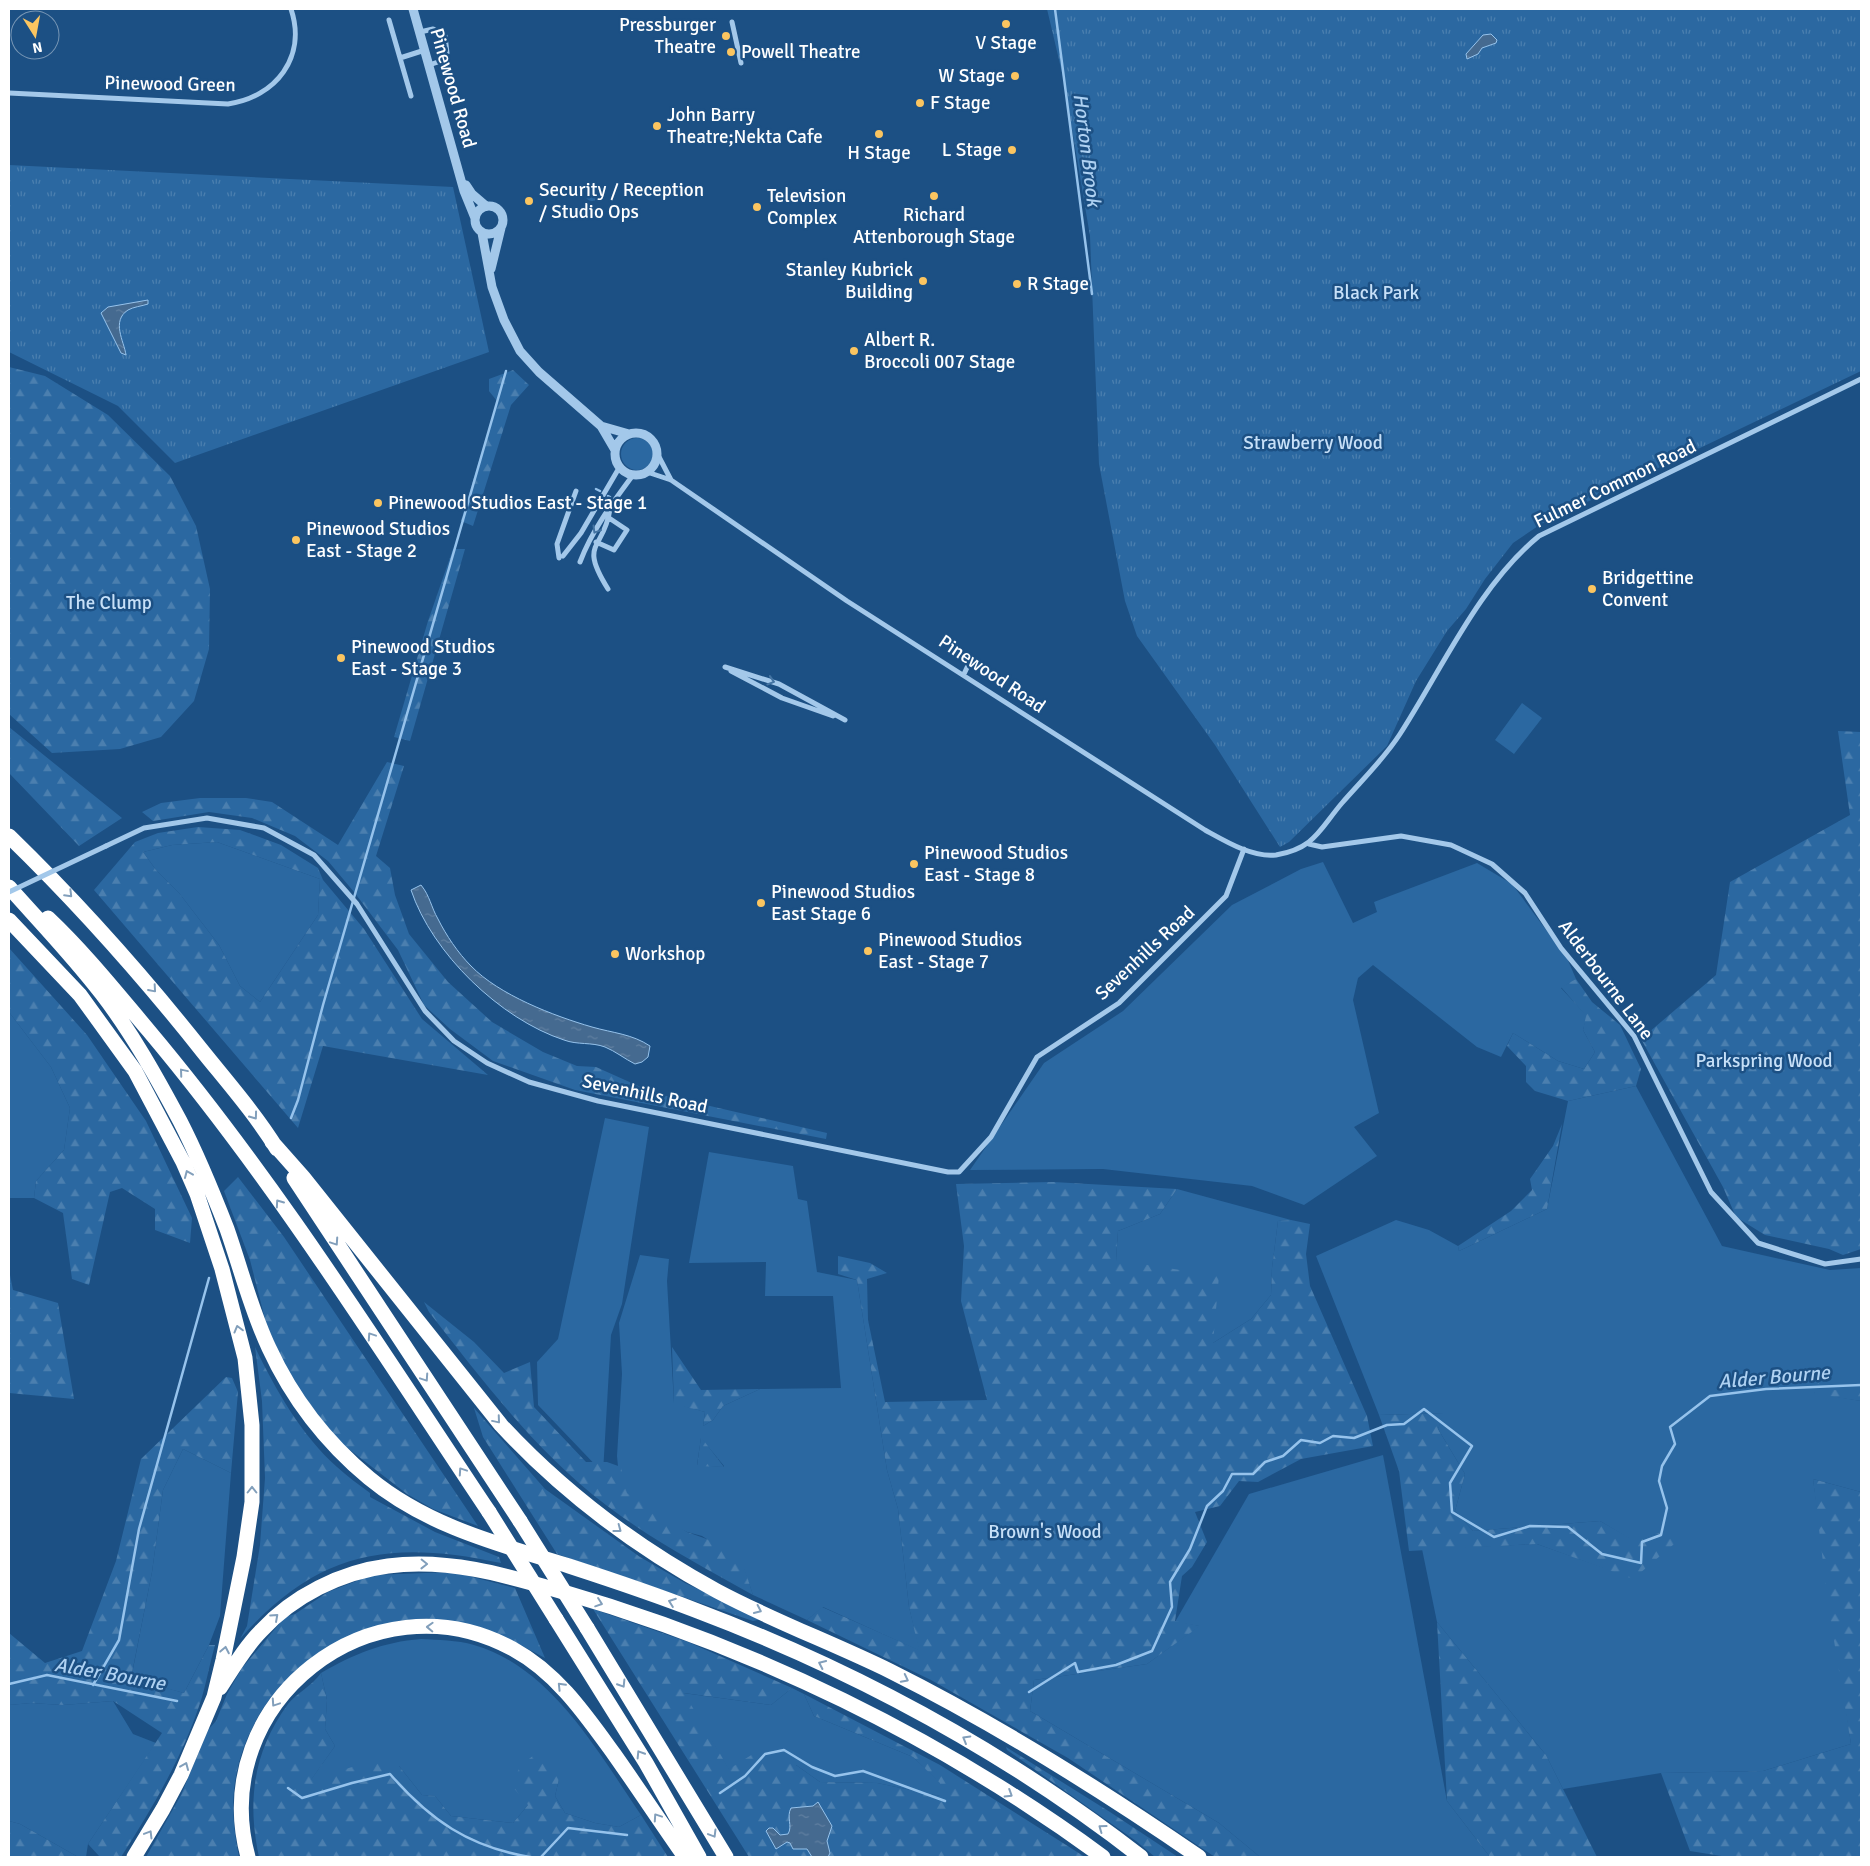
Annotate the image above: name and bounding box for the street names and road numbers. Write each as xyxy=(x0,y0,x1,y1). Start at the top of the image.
street label: Pinewood Road xyxy=(424,25,482,151)
street label: Pinewood Green xyxy=(104,71,236,97)
street label: Fulmer Common Road xyxy=(1530,434,1700,534)
street label: Pinewood Road xyxy=(934,629,1050,719)
street label: Sevenhills Road xyxy=(1090,901,1200,1005)
street label: Alderbourne Lane xyxy=(1553,915,1659,1045)
street label: Sevenhills Road xyxy=(580,1069,710,1119)

